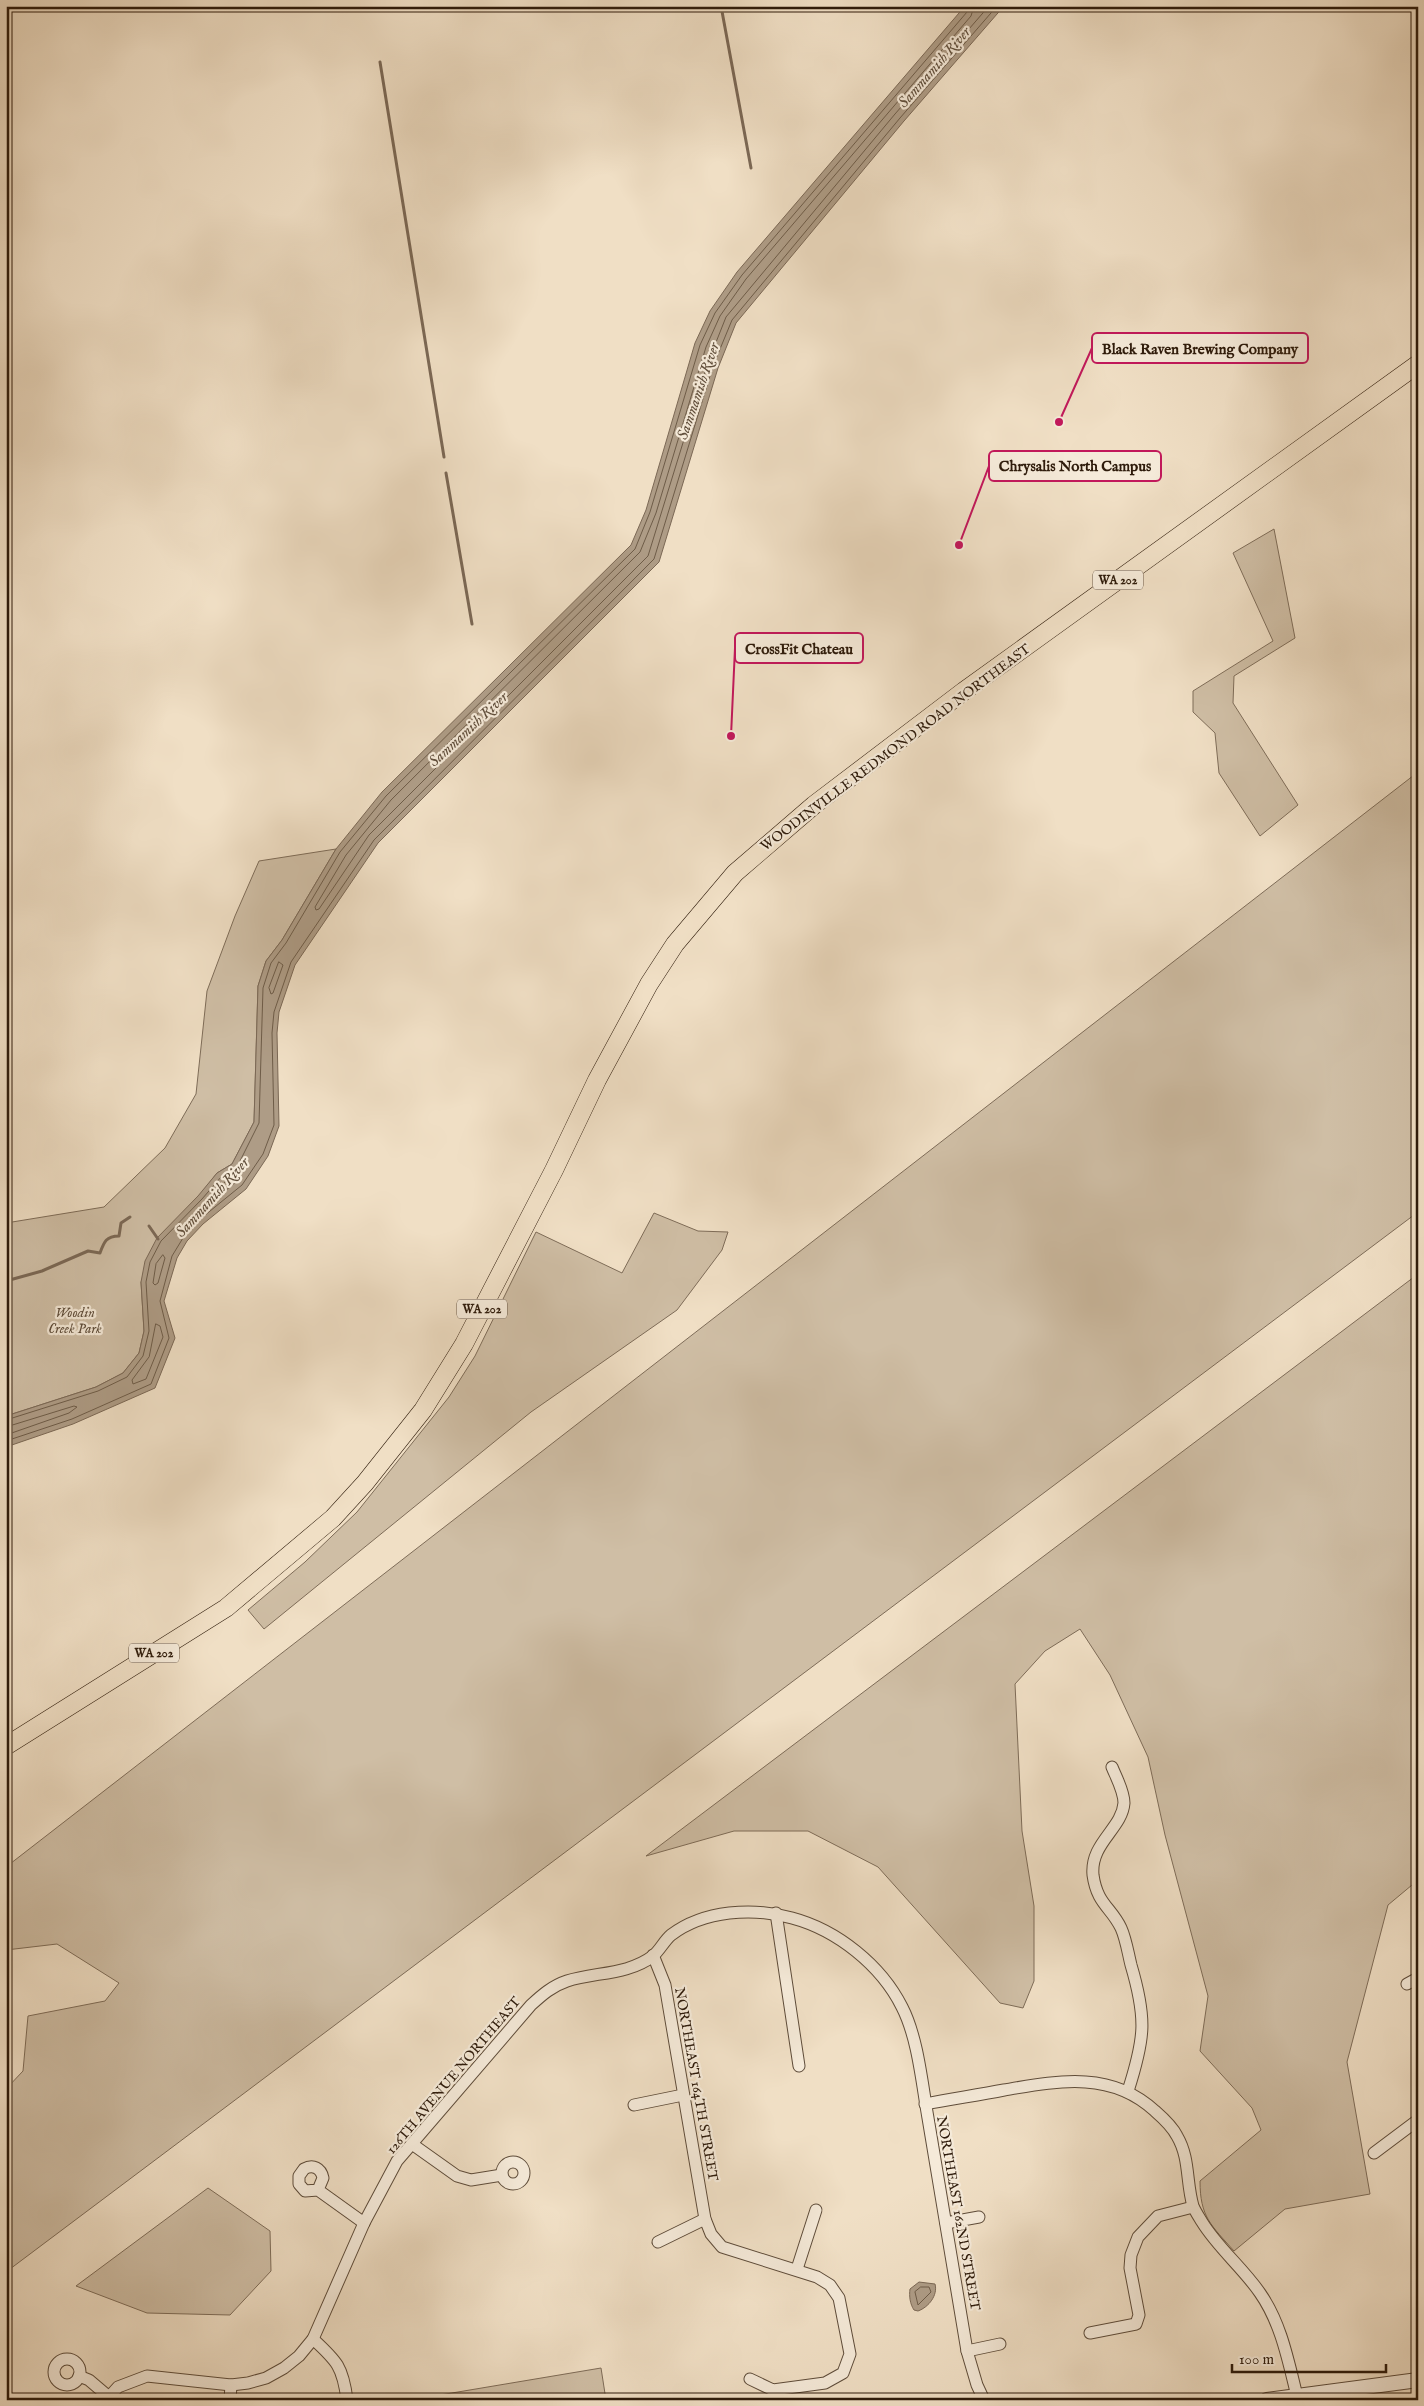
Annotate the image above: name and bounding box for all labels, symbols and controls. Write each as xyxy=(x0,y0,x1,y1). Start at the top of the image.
water label: Sammamish River xyxy=(894,22,975,112)
callout: Black Raven Brewing Company xyxy=(1092,333,1308,363)
water label: Sammamish River xyxy=(673,339,724,442)
text: Black Raven Brewing Company xyxy=(1102,340,1299,359)
callout: Chrysalis North Campus xyxy=(989,451,1161,481)
text: Chrysalis North Campus xyxy=(999,457,1152,476)
road number: WA 202 xyxy=(1093,570,1143,590)
callout: CrossFit Chateau xyxy=(735,633,863,663)
text: CrossFit Chateau xyxy=(745,640,853,659)
street label: WOODINVILLE REDMOND ROAD NORTHEAST xyxy=(757,640,1035,855)
water label: Sammamish River xyxy=(425,687,513,771)
water label: Sammamish River xyxy=(171,1153,254,1241)
road number: WA 202 xyxy=(457,1300,507,1318)
park label: Woodin Creek Park xyxy=(48,1304,102,1338)
road number: WA 202 xyxy=(129,1644,179,1662)
street label: NORTHEAST 164TH STREET xyxy=(670,1986,722,2183)
street label: 126TH AVENUE NORTHEAST xyxy=(383,1993,525,2158)
street label: NORTHEAST 162ND STREET xyxy=(932,2114,984,2313)
scale bar xyxy=(1232,2341,1385,2373)
text: 100 m xyxy=(1239,2350,1275,2369)

